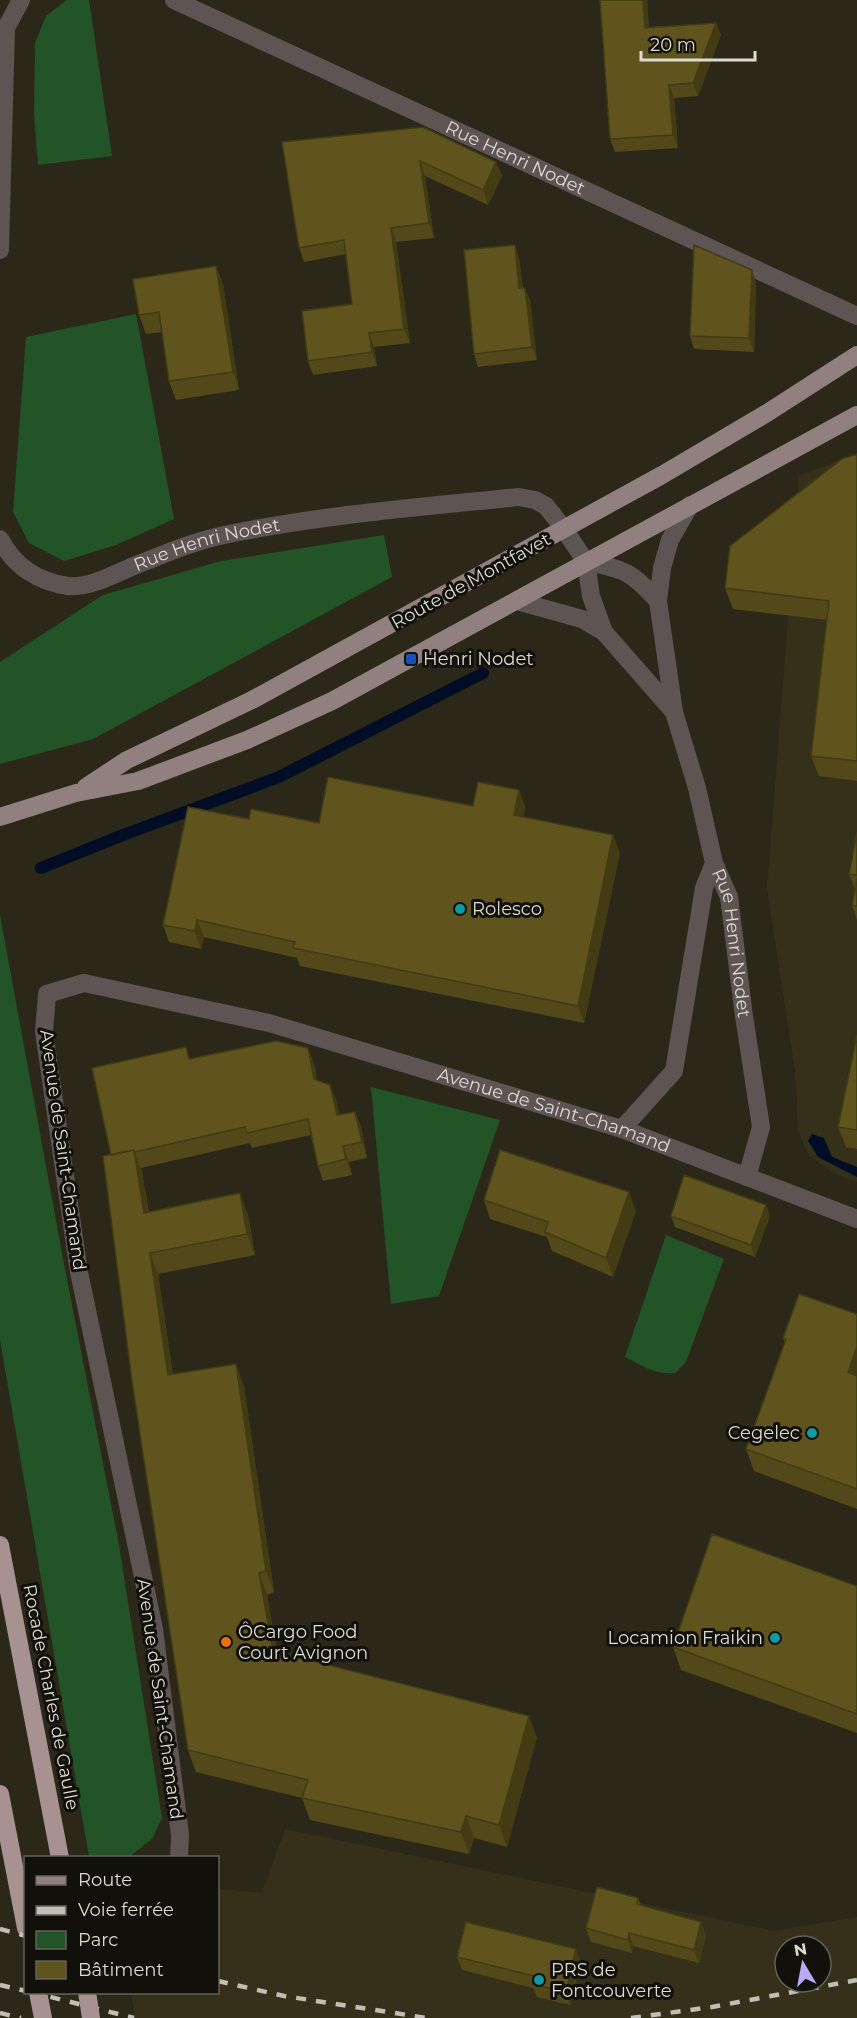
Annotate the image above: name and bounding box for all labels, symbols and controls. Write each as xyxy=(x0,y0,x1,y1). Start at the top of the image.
scale bar xyxy=(641,24,755,62)
text: 20 m xyxy=(650,34,696,56)
street label: Rue Henri Nodet xyxy=(442,116,589,200)
street label: Rue Henri Nodet xyxy=(130,514,281,576)
street label: Route de Montfavet xyxy=(388,528,554,634)
place label: Henri Nodet xyxy=(423,648,534,670)
marker: Henri Nodet xyxy=(404,652,418,666)
street label: Rue Henri Nodet xyxy=(707,865,755,1019)
place label: Rolesco xyxy=(472,898,542,920)
marker: Rolesco xyxy=(453,902,467,916)
street label: Avenue de Saint-Chamand xyxy=(35,1028,91,1272)
street label: Avenue de Saint-Chamand xyxy=(435,1063,674,1158)
place label: Cegelec xyxy=(728,1422,800,1444)
marker: Cegelec xyxy=(805,1426,819,1440)
street label: Avenue de Saint-Chamand xyxy=(132,1577,188,1821)
street label: Rocade Charles de Gaulle xyxy=(18,1582,84,1812)
place label: ÔCargo Food Court Avignon xyxy=(238,1621,368,1664)
place label: Locamion Fraikin xyxy=(607,1627,763,1649)
marker: Locamion Fraikin xyxy=(768,1631,782,1645)
marker: ÔCargo Food Court Avignon xyxy=(219,1635,233,1649)
legend xyxy=(24,1856,219,1994)
text: Route xyxy=(78,1869,132,1891)
text: Voie ferrée xyxy=(78,1899,174,1921)
text: Parc xyxy=(78,1929,118,1951)
north arrow xyxy=(773,1934,833,1994)
text: N xyxy=(792,1939,809,1960)
text: Bâtiment xyxy=(78,1959,164,1981)
place label: PRS de Fontcouverte xyxy=(551,1959,672,2002)
marker: PRS de Fontcouverte xyxy=(532,1973,546,1987)

